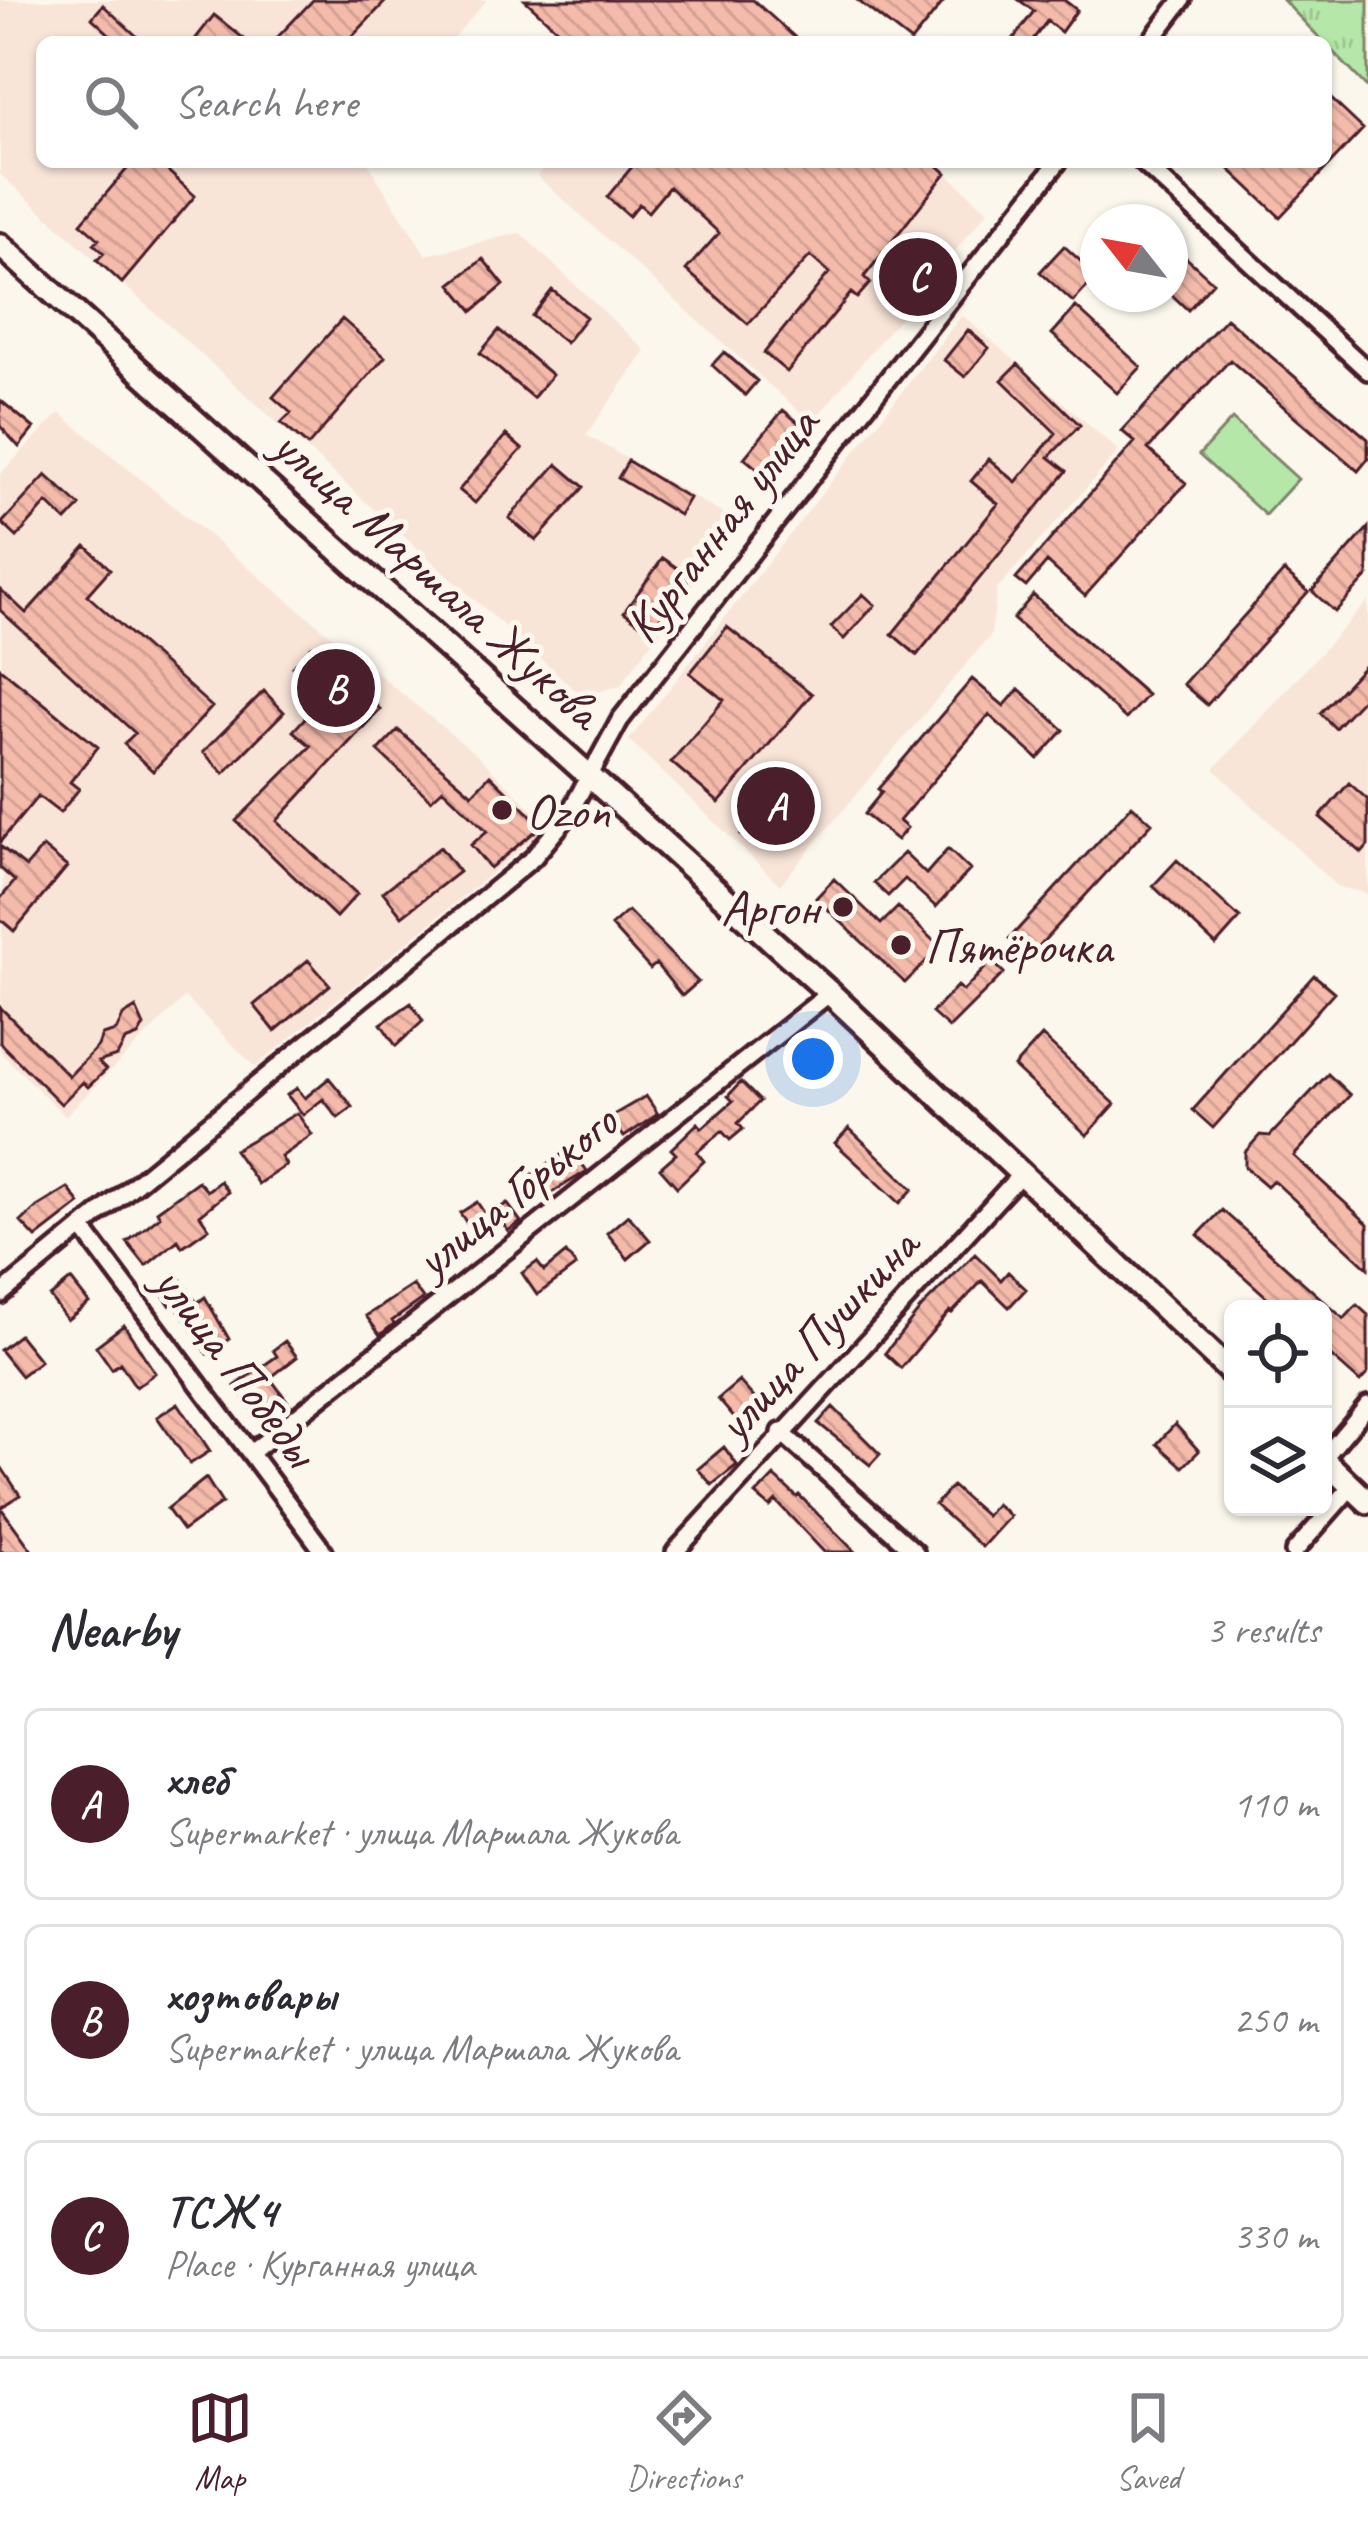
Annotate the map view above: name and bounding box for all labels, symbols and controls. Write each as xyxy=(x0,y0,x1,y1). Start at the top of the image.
search box xyxy=(36,36,1332,168)
icon: search xyxy=(78,69,144,135)
text: Search here xyxy=(174,74,357,131)
north arrow xyxy=(1080,204,1188,312)
pin: C xyxy=(879,232,957,322)
street label: Курганная улица xyxy=(609,391,835,655)
street label: улица Маршала Жукова xyxy=(258,411,618,745)
pin: B xyxy=(297,643,375,733)
pin: A xyxy=(737,761,815,851)
place label: Ozon xyxy=(526,779,611,843)
marker: Ozon xyxy=(489,797,515,823)
place label: Аргон xyxy=(721,876,823,940)
marker: Аргон xyxy=(830,894,856,920)
place label: Пятёрочка xyxy=(925,914,1115,978)
marker: Пятёрочка xyxy=(888,932,914,958)
your location xyxy=(783,1029,843,1089)
street label: улица Горького xyxy=(399,1088,632,1294)
street label: улица Пушкина xyxy=(700,1211,935,1457)
street label: улица Победы xyxy=(138,1250,335,1482)
map controls xyxy=(1224,1300,1332,1516)
button: locate xyxy=(1224,1300,1332,1408)
button: layers xyxy=(1224,1408,1332,1516)
text: Nearby xyxy=(48,1598,176,1662)
text: 3 results xyxy=(1206,1606,1320,1655)
text: хлеб xyxy=(165,1751,228,1808)
text: A xyxy=(80,1780,100,1829)
text: 110 m xyxy=(1233,1780,1317,1829)
text: Supermarket · улица Маршала Жукова xyxy=(165,1808,678,1857)
text: хозтовары xyxy=(165,1967,336,2024)
text: B xyxy=(80,1996,100,2045)
text: 250 m xyxy=(1233,1996,1317,2045)
text: Supermarket · улица Маршала Жукова xyxy=(165,2024,678,2073)
text: ТСЖ4 xyxy=(165,2183,277,2240)
text: C xyxy=(81,2212,99,2261)
text: 330 m xyxy=(1233,2212,1317,2261)
text: Place · Курганная улица xyxy=(165,2240,475,2289)
tab: Map xyxy=(187,2385,253,2499)
tab: Directions xyxy=(627,2385,741,2499)
tab: Saved xyxy=(1115,2385,1181,2499)

